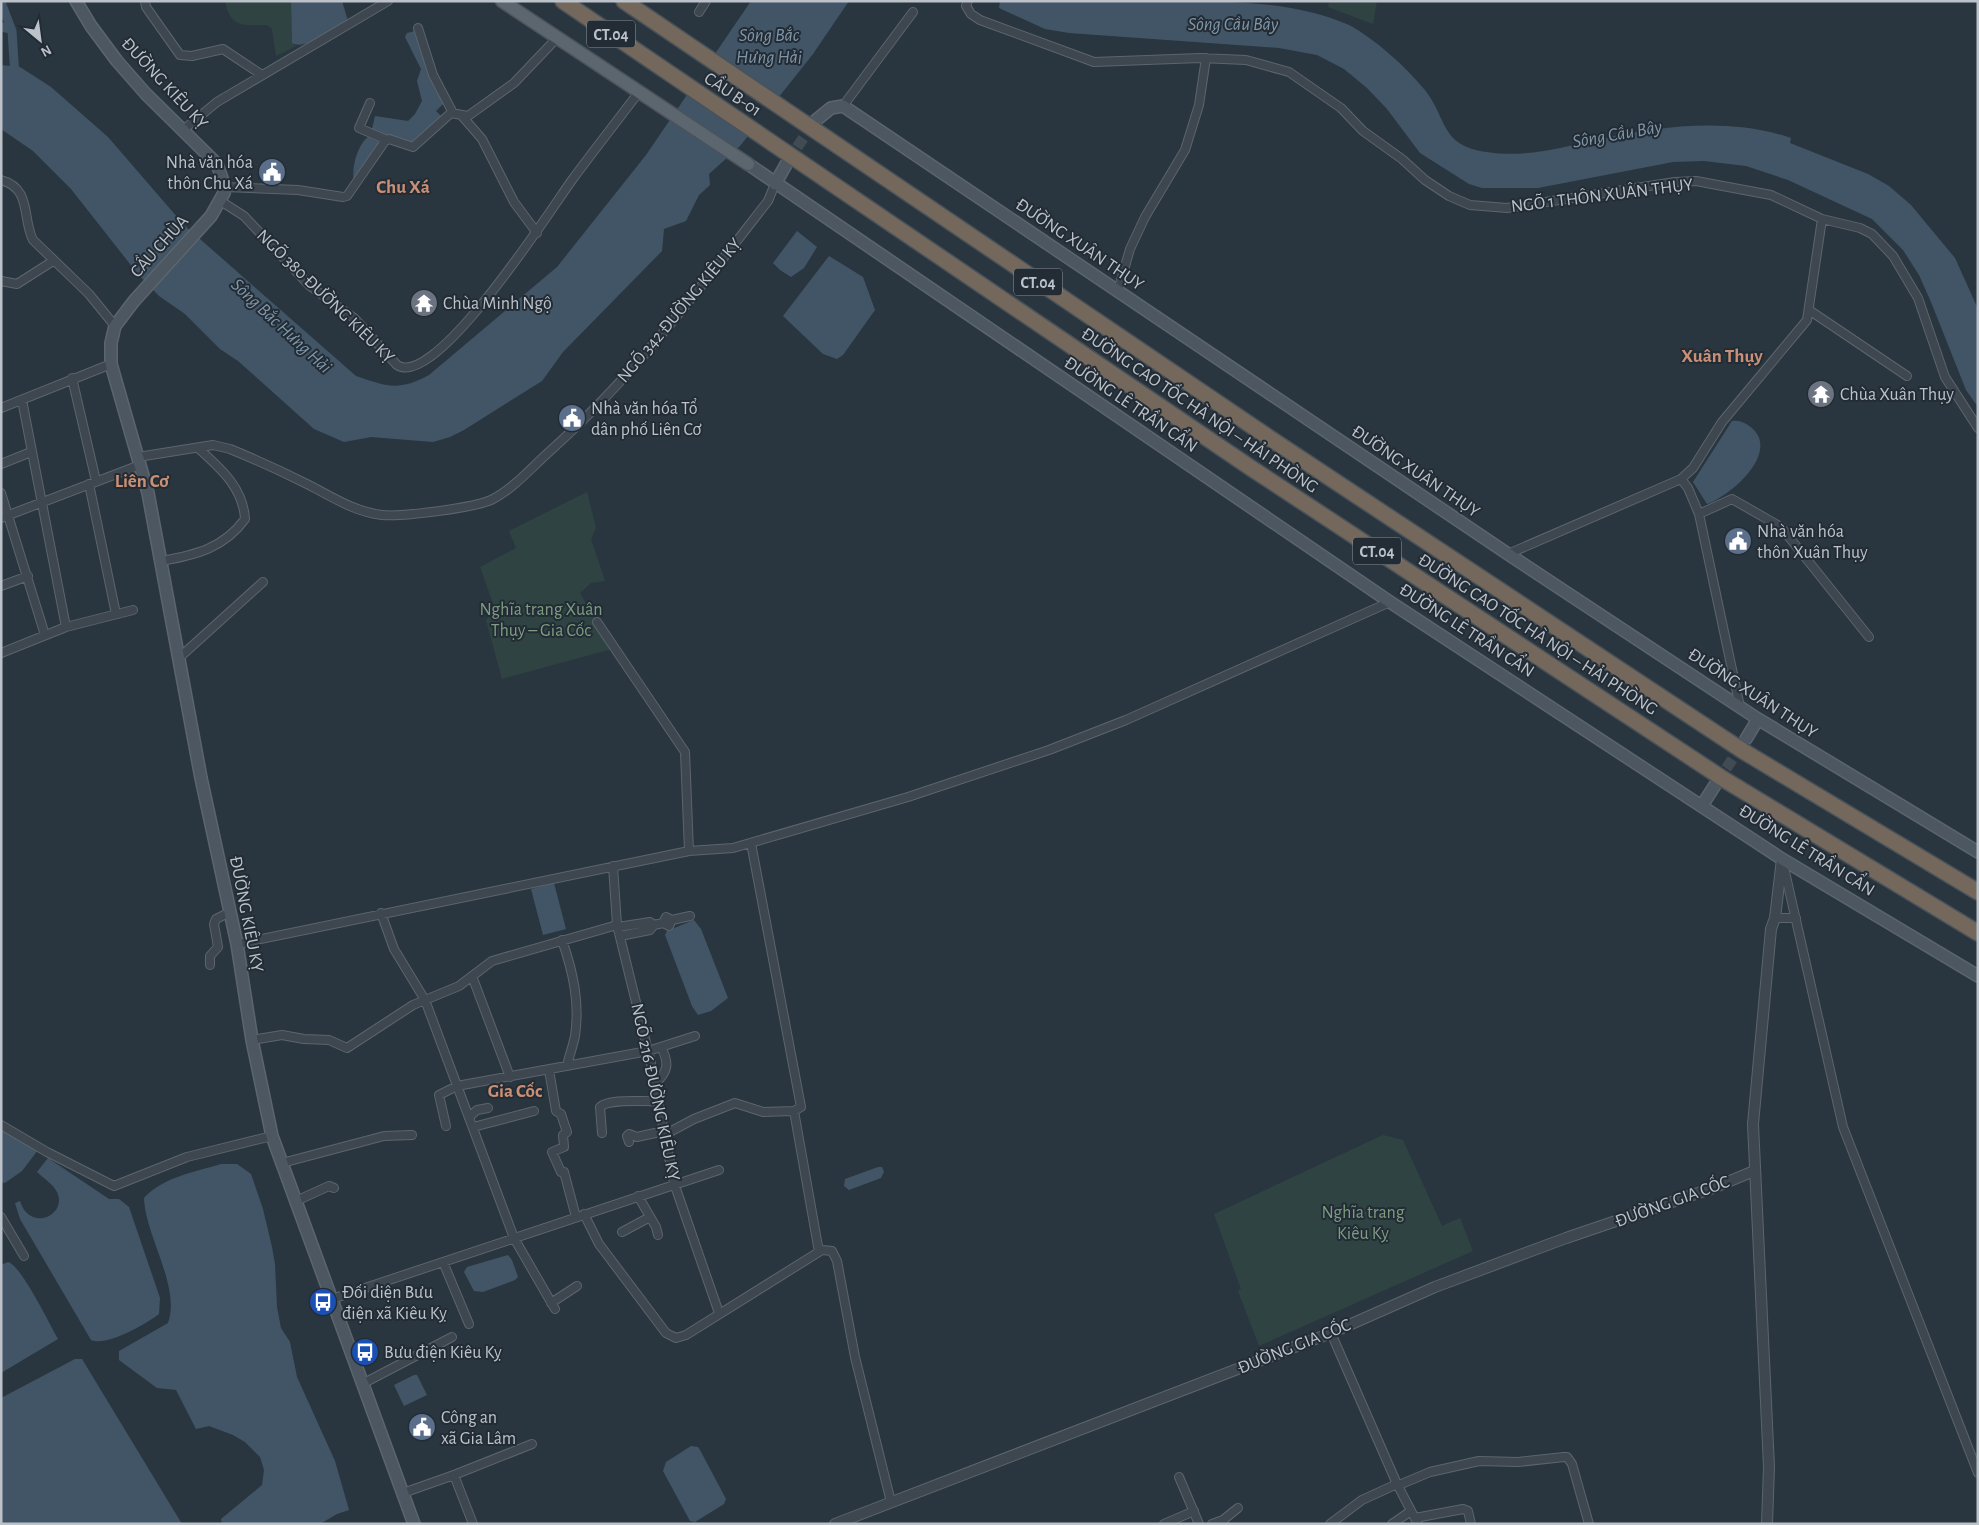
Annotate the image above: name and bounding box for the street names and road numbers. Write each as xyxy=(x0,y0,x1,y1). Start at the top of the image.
road number: CT.04 xyxy=(587,20,635,48)
street label: ĐƯỜNG KIÊU KỴ xyxy=(117,32,214,133)
street label: CẦU B-01 xyxy=(701,65,767,120)
street label: NGÕ 1 THÔN XUÂN THỤY xyxy=(1510,173,1695,216)
street label: ĐƯỜNG XUÂN THỤY xyxy=(1012,193,1149,295)
street label: CẦU CHÙA xyxy=(124,208,193,281)
street label: NGÕ 380 ĐƯỜNG KIÊU KỴ xyxy=(253,224,400,367)
street label: NGÕ 342 ĐƯỜNG KIÊU KỴ xyxy=(612,233,746,386)
road number: CT.04 xyxy=(1014,268,1062,296)
street label: ĐƯỜNG CAO TỐC HÀ NỘI – HẢI PHÒNG xyxy=(1078,321,1324,497)
street label: ĐƯỜNG LÊ TRẦN CẨN xyxy=(1060,349,1204,456)
street label: ĐƯỜNG XUÂN THỤY xyxy=(1348,420,1485,522)
road number: CT.04 xyxy=(1353,538,1401,564)
street label: ĐƯỜNG CAO TỐC HÀ NỘI – HẢI PHÒNG xyxy=(1415,546,1663,719)
street label: ĐƯỜNG LÊ TRẦN CẨN xyxy=(1396,576,1540,681)
street label: ĐƯỜNG XUÂN THỤY xyxy=(1685,643,1822,743)
street label: ĐƯỜNG LÊ TRẦN CẨN xyxy=(1735,797,1881,900)
street label: ĐƯỜNG KIÊU KỴ xyxy=(226,854,269,974)
street label: NGÕ 216 ĐƯỜNG KIÊU KỴ xyxy=(627,1001,686,1183)
street label: ĐƯỜNG GIA CỐC xyxy=(1611,1168,1732,1231)
street label: ĐƯỜNG GIA CỐC xyxy=(1233,1311,1353,1378)

